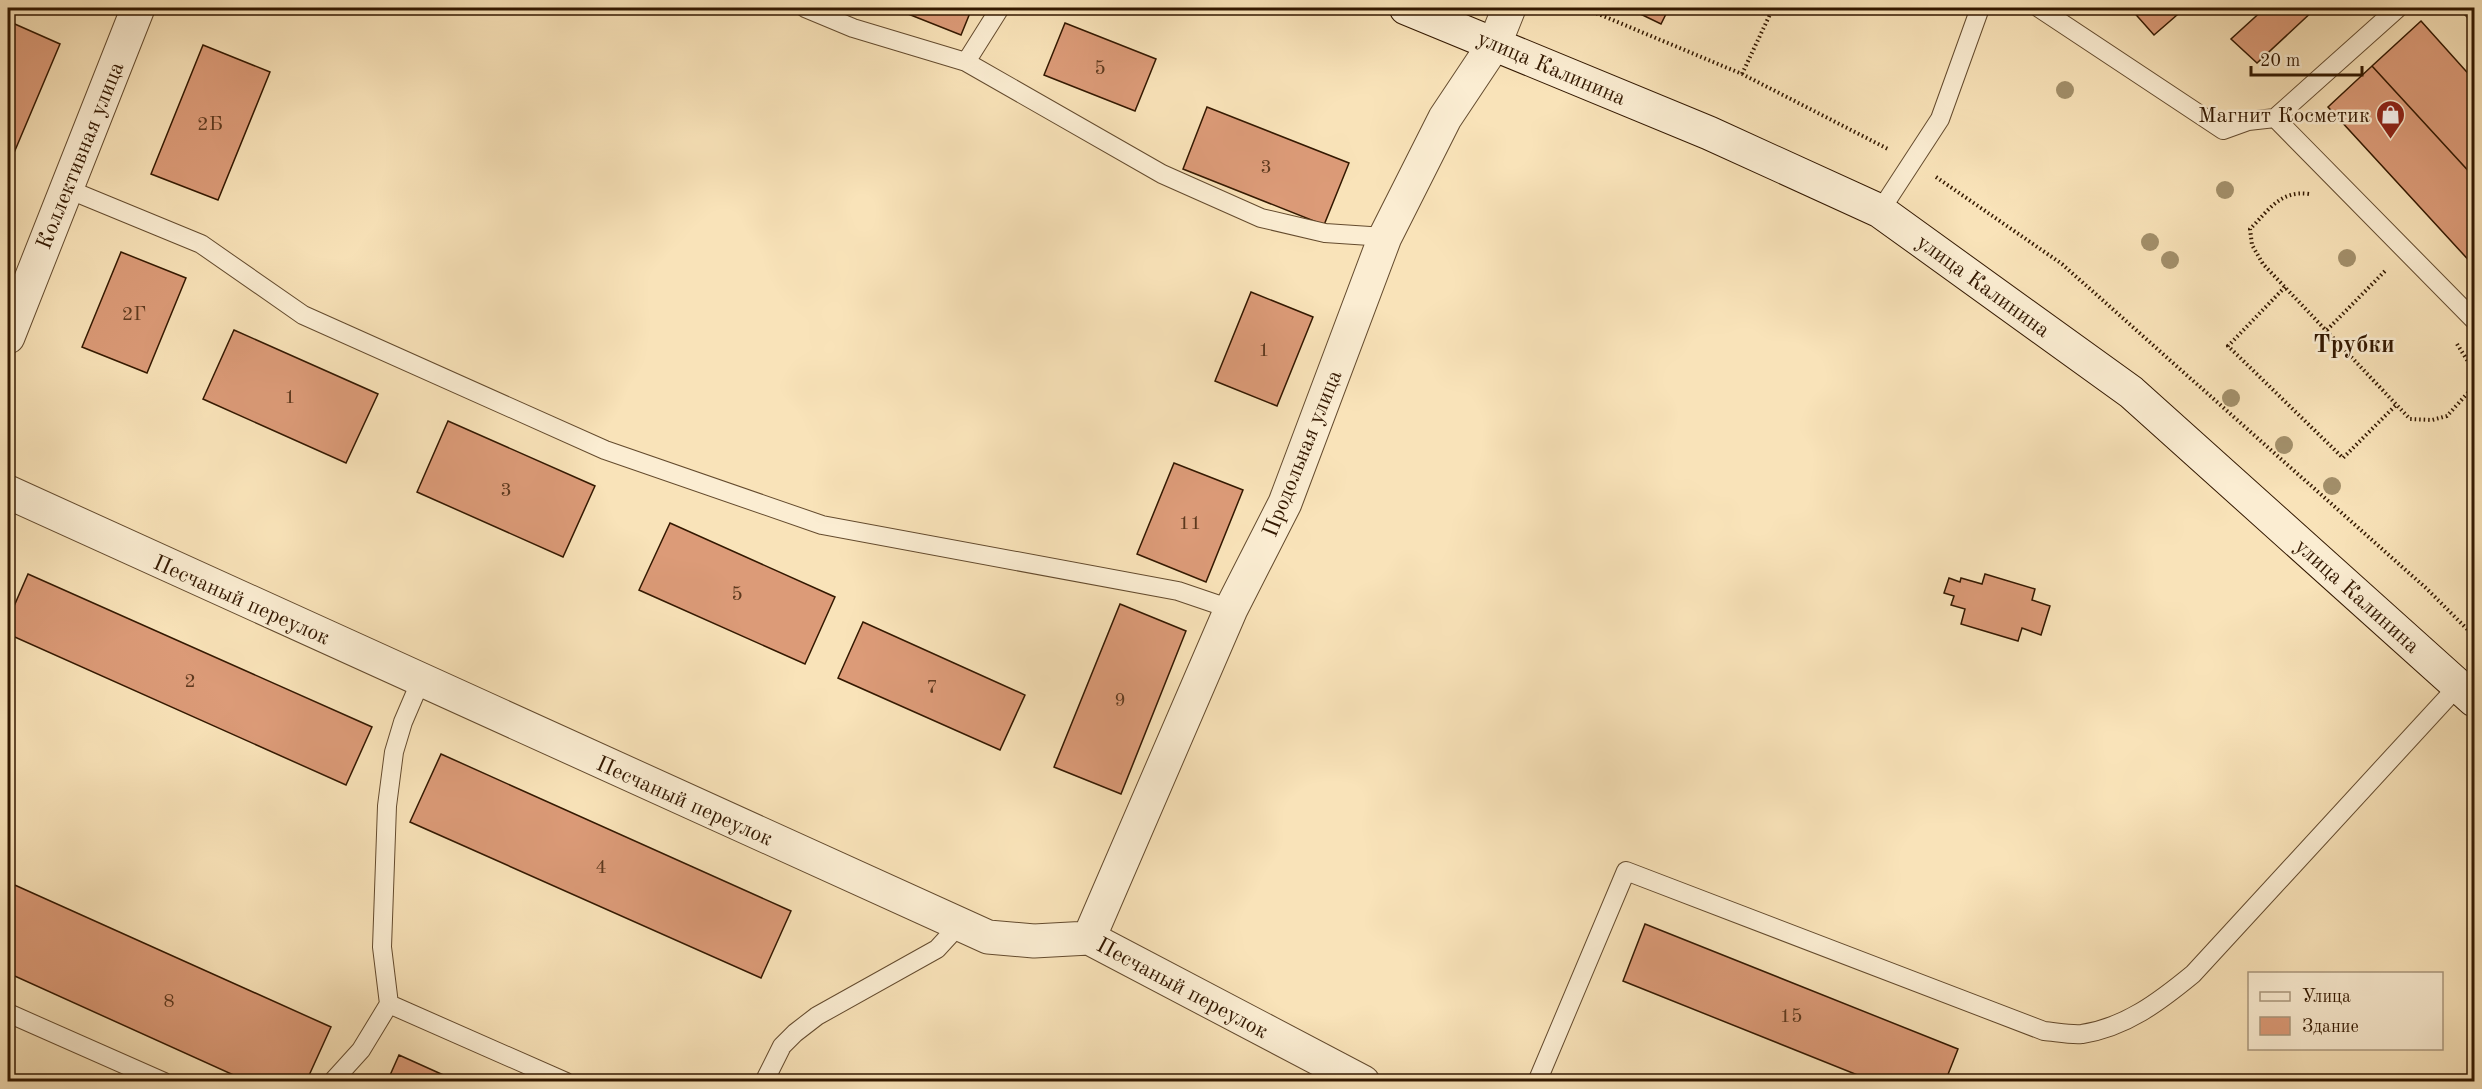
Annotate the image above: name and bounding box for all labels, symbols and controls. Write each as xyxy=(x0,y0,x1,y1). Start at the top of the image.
street label: улица Калинина xyxy=(1474,28,1629,110)
scale bar xyxy=(2251,39,2362,77)
text: 20 m xyxy=(2260,52,2300,70)
street label: Коллективная улица xyxy=(33,59,129,253)
house number: 5 xyxy=(1094,59,1106,79)
shop icon: Магнит Косметик xyxy=(2375,98,2407,140)
place label: Магнит Косметик xyxy=(2198,105,2370,127)
house number: 2Б xyxy=(197,115,223,135)
house number: 3 xyxy=(1260,158,1272,178)
street label: улица Калинина xyxy=(1912,231,2054,342)
house number: 2Г xyxy=(122,305,146,325)
district label: Трубки xyxy=(2313,334,2395,358)
house number: 1 xyxy=(1258,341,1270,361)
street label: Продольная улица xyxy=(1259,367,1346,540)
house number: 1 xyxy=(284,388,296,408)
house number: 3 xyxy=(500,481,512,501)
house number: 11 xyxy=(1178,514,1202,534)
street label: улица Калинина xyxy=(2290,535,2423,658)
street label: Песчаный переулок xyxy=(150,552,333,650)
house number: 5 xyxy=(731,585,743,605)
house number: 2 xyxy=(184,672,196,692)
house number: 7 xyxy=(926,678,938,698)
house number: 9 xyxy=(1114,691,1126,711)
street label: Песчаный переулок xyxy=(593,753,776,851)
house number: 4 xyxy=(595,858,607,878)
street label: Песчаный переулок xyxy=(1093,934,1271,1043)
legend xyxy=(2248,972,2443,1050)
text: Улица xyxy=(2302,988,2351,1006)
house number: 8 xyxy=(163,992,175,1012)
house number: 15 xyxy=(1779,1007,1803,1027)
text: Здание xyxy=(2302,1018,2359,1036)

